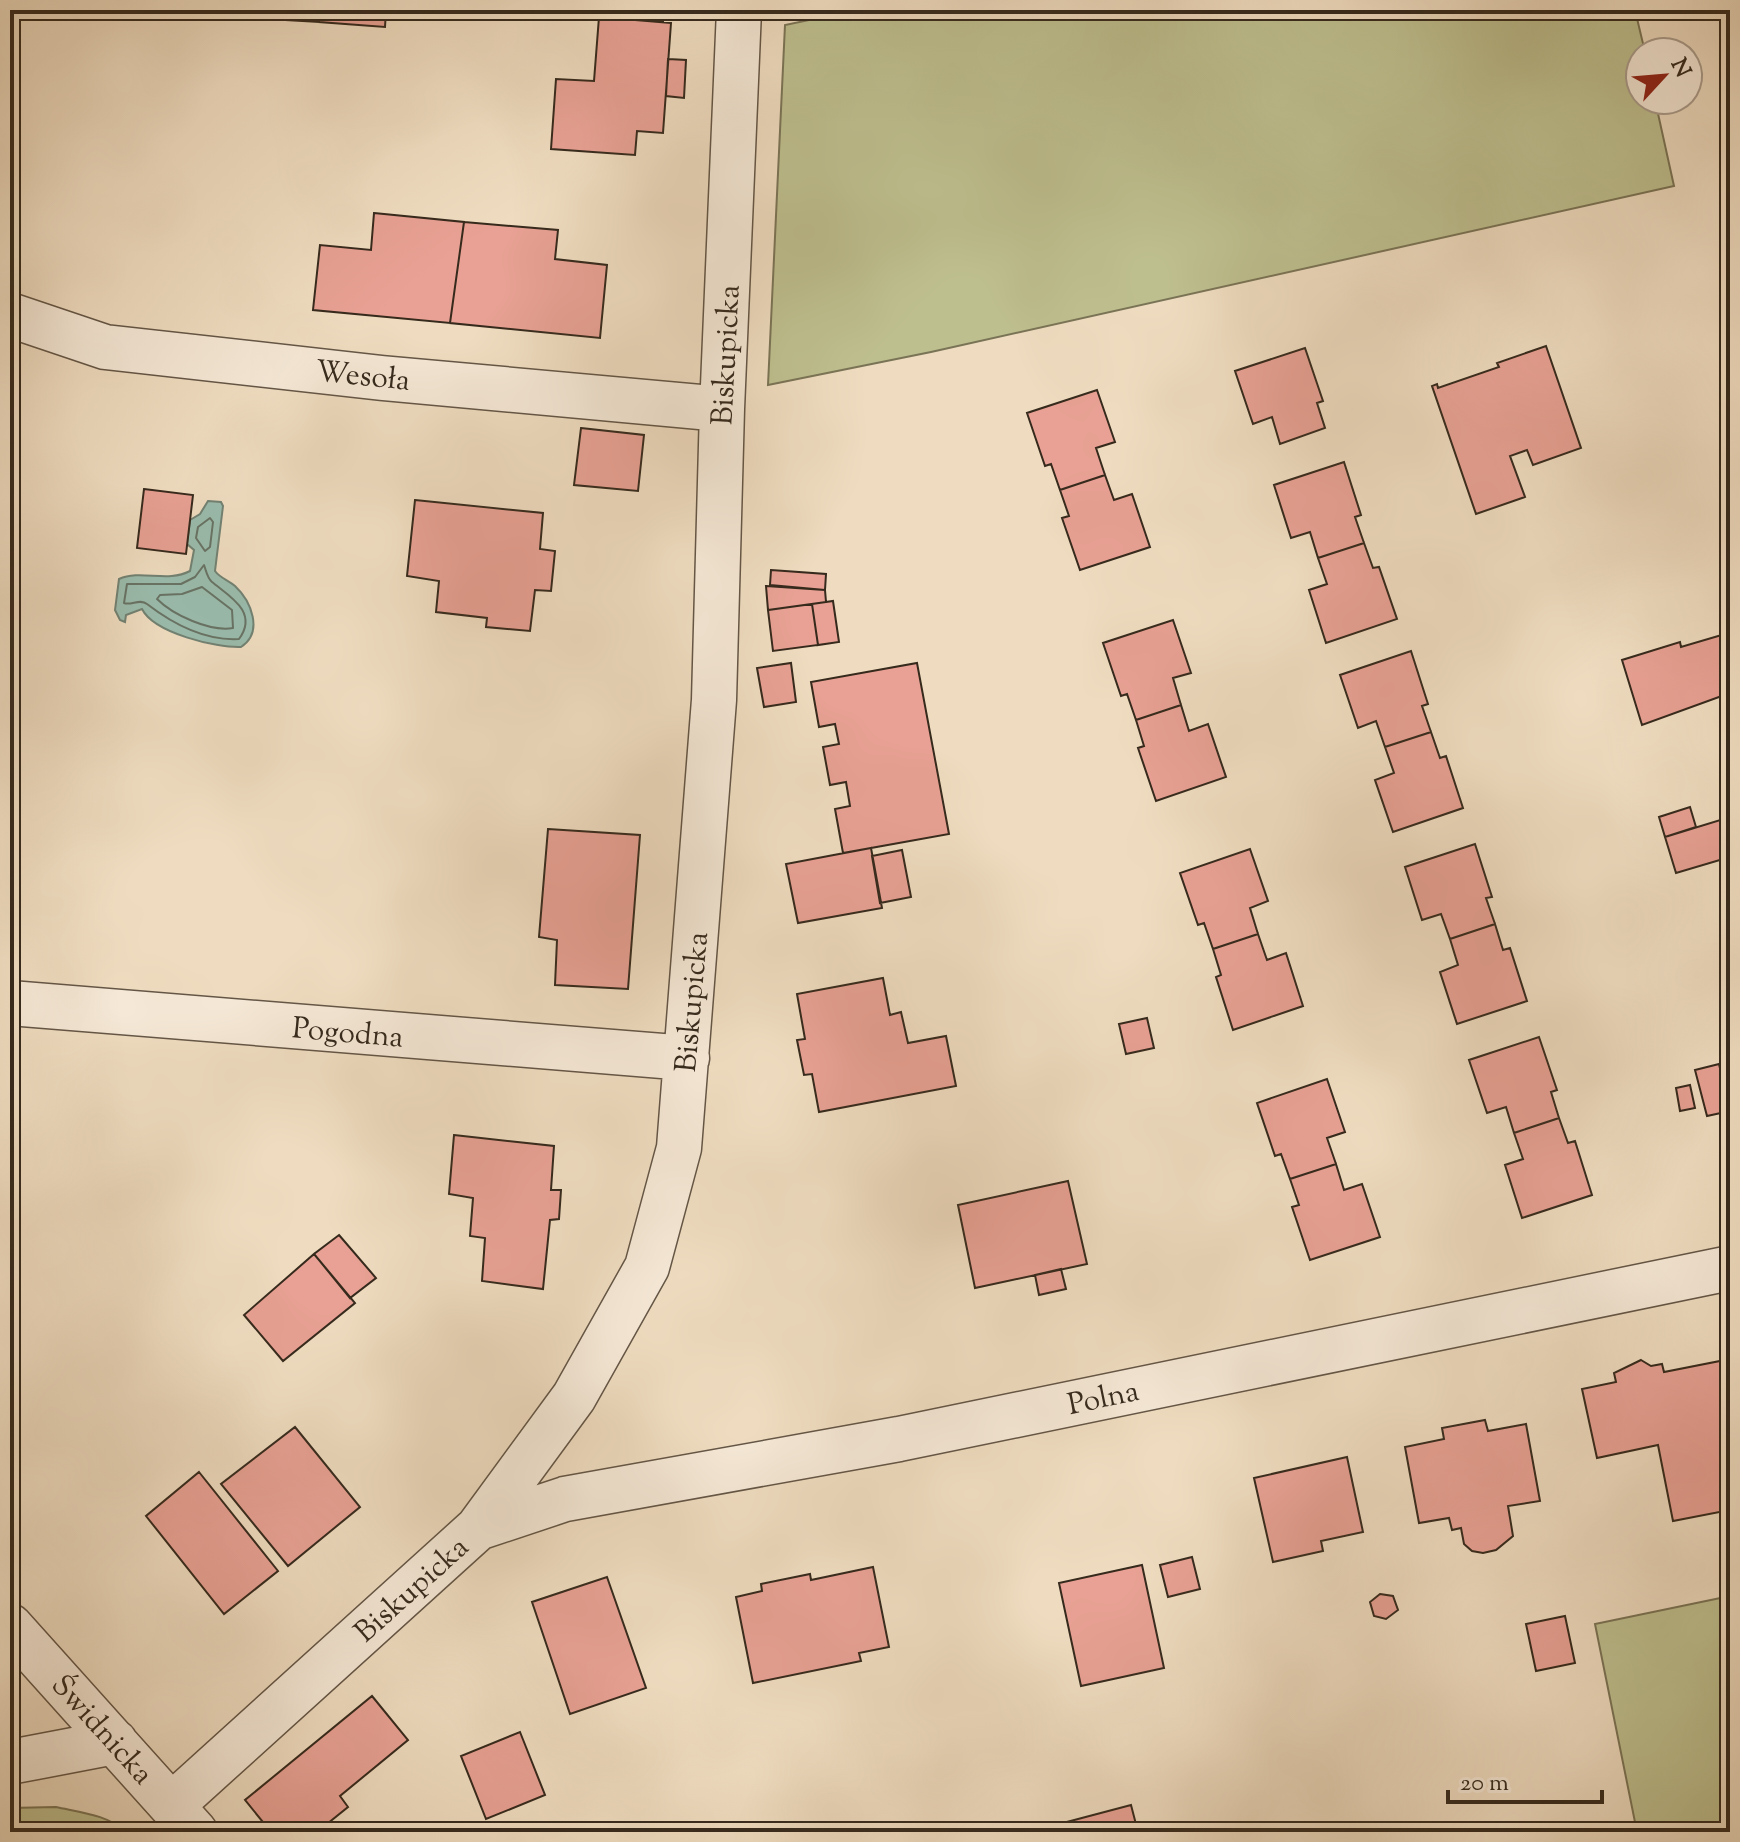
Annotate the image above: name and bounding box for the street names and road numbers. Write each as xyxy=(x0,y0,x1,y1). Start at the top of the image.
street label: Biskupicka xyxy=(702,283,753,427)
street label: Wesoła xyxy=(313,351,412,404)
street label: Biskupicka xyxy=(666,930,721,1074)
street label: Pogodna xyxy=(290,1008,405,1061)
street label: Polna xyxy=(1064,1371,1143,1428)
street label: Biskupicka xyxy=(346,1528,480,1654)
street label: Świdnicka xyxy=(40,1666,163,1795)

